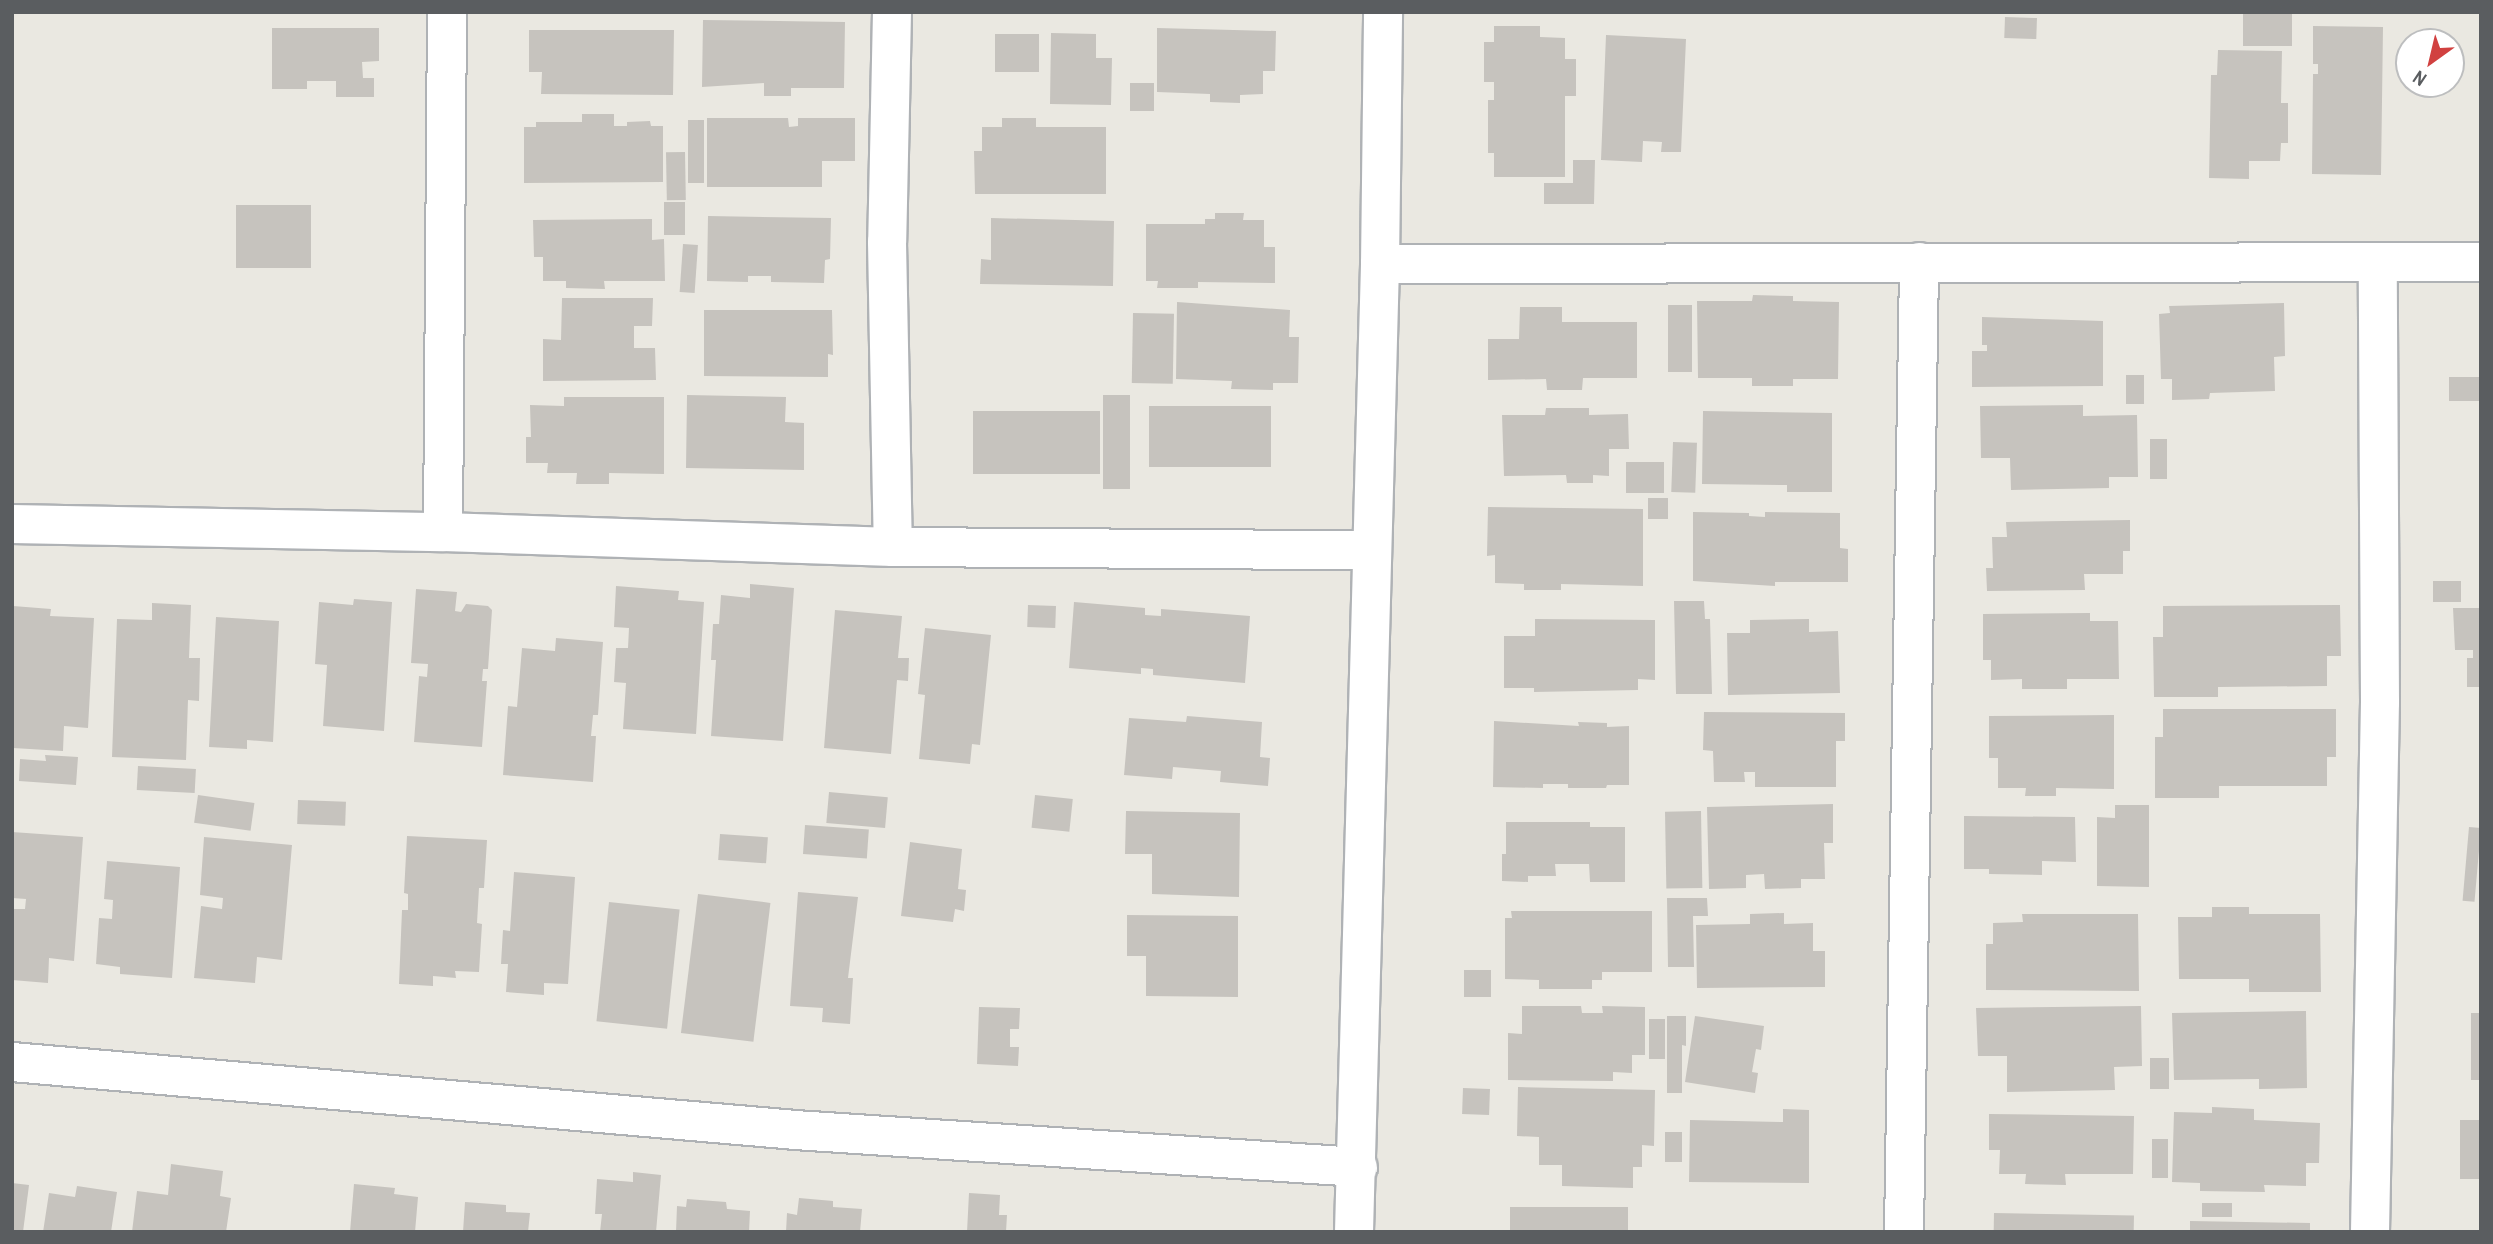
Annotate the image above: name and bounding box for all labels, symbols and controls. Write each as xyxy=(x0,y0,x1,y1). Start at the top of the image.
north arrow xyxy=(2395,28,2465,98)
text: N xyxy=(2407,65,2431,93)

